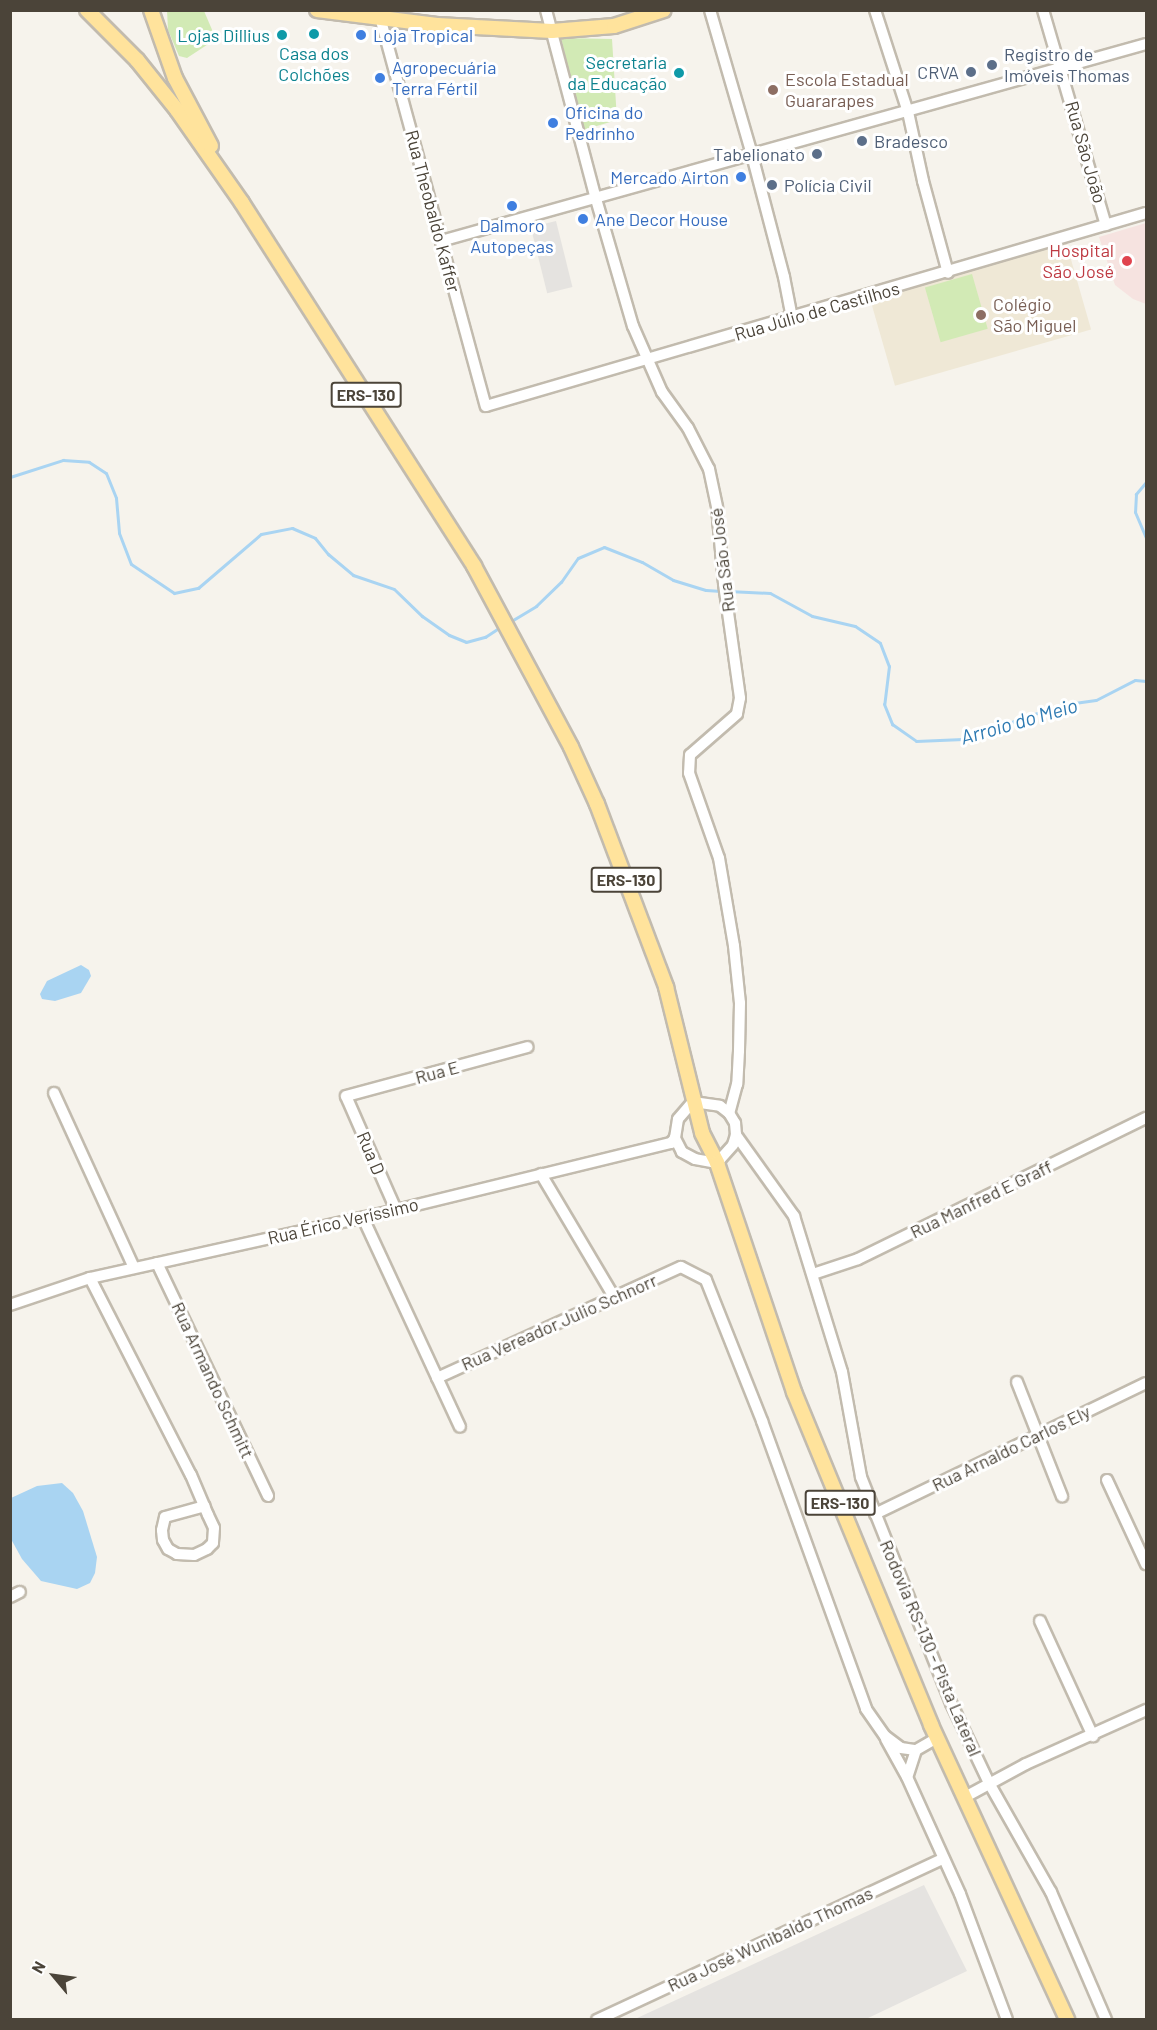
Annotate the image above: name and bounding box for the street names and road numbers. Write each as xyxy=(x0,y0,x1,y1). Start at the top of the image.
street label: Rua São João xyxy=(1061,98,1111,206)
street label: Rua Theobaldo Kaffer xyxy=(401,127,465,295)
street label: Rua Júlio de Castilhos xyxy=(732,277,902,345)
road number: ERS-130 xyxy=(330,382,402,408)
street label: Rua São José xyxy=(705,507,739,613)
road number: ERS-130 xyxy=(590,867,662,893)
street label: Rua E xyxy=(413,1056,461,1088)
street label: Rua D xyxy=(352,1128,390,1178)
street label: Rua Manfred E Graff xyxy=(907,1155,1055,1243)
street label: Rua Érico Veríssimo xyxy=(265,1193,421,1249)
street label: Rua Vereador Julio Schnorr xyxy=(458,1269,660,1375)
street label: Rua Armando Schmitt xyxy=(167,1298,259,1462)
street label: Rua Arnaldo Carlos Ely xyxy=(928,1400,1094,1496)
road number: ERS-130 xyxy=(804,1490,876,1516)
street label: Rodovia RS-130 - Pista Lateral xyxy=(876,1537,986,1759)
street label: Rua José Wunibaldo Thomas xyxy=(664,1882,876,1996)

